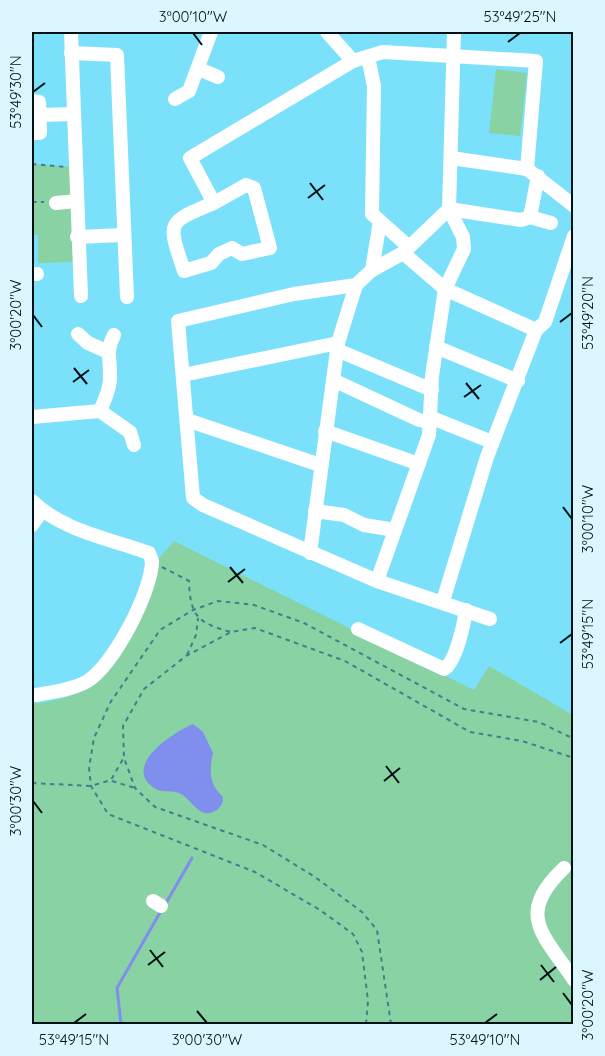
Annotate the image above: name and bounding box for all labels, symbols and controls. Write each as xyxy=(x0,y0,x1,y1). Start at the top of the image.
text: 3°00'10"W xyxy=(159,7,228,26)
text: 53°49'25"N xyxy=(483,7,557,26)
text: 53°49'30"N xyxy=(6,55,25,129)
text: 53°49'20"N xyxy=(578,276,597,350)
text: 3°00'20"W xyxy=(6,279,25,351)
text: 3°00'10"W xyxy=(578,484,597,553)
text: 53°49'15"N xyxy=(578,599,597,669)
text: 3°00'30"W xyxy=(6,765,25,836)
text: 3°00'20"W xyxy=(578,969,597,1041)
text: 53°49'15"N xyxy=(39,1030,109,1049)
text: 3°00'30"W xyxy=(172,1030,243,1049)
text: 53°49'10"N xyxy=(449,1030,521,1049)

